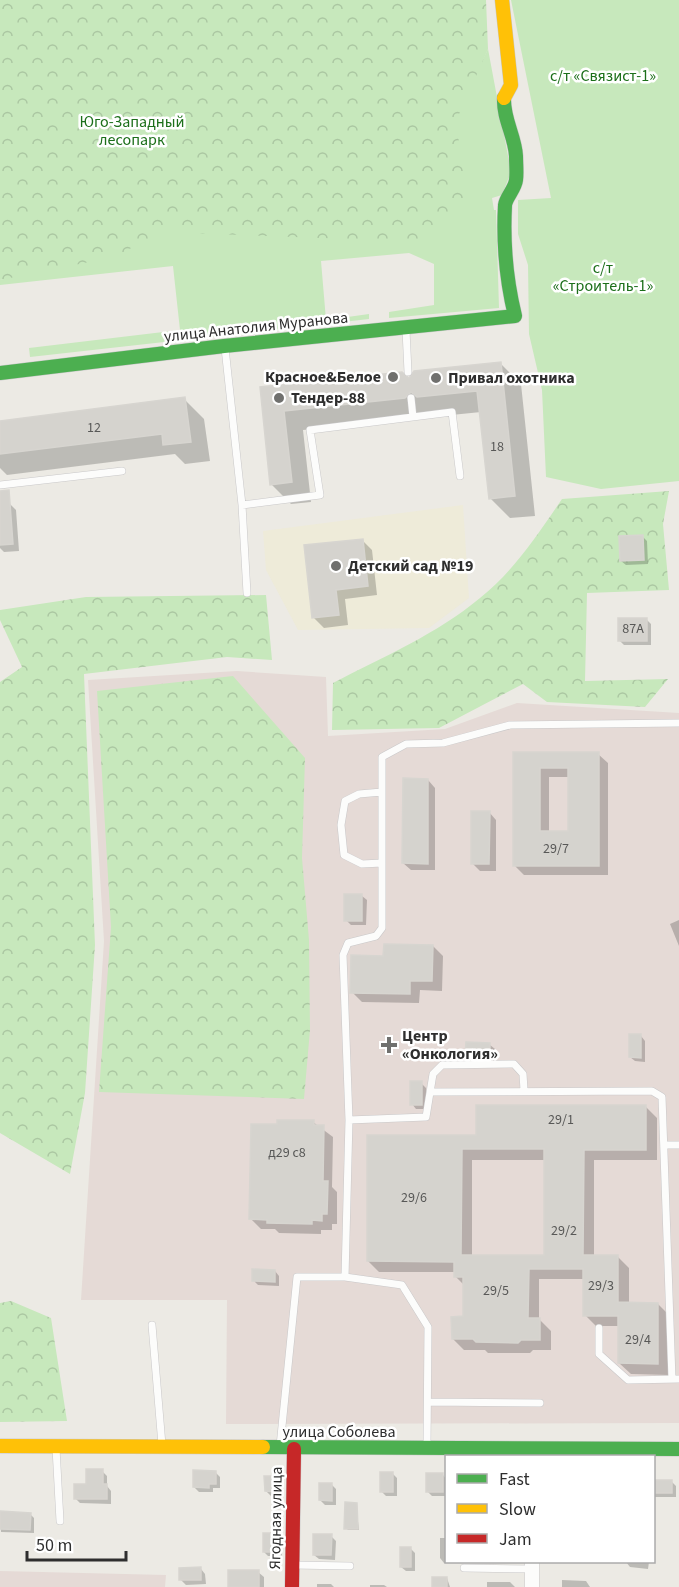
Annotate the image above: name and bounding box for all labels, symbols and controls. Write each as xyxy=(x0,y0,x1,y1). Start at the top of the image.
park label: с/т «Связист-1» xyxy=(550,65,656,87)
park label: Юго-Западный лесопарк xyxy=(80,111,184,151)
park label: с/т «Строитель-1» xyxy=(553,257,653,297)
street label: улица Анатолия Муранова xyxy=(163,306,349,348)
place label: Красное&Белое xyxy=(265,366,381,388)
place label: Привал охотника xyxy=(448,367,575,389)
marker: Красное&Белое xyxy=(386,370,400,384)
marker: Привал охотника xyxy=(429,371,443,385)
place label: Тендер-88 xyxy=(291,387,365,409)
marker: Тендер-88 xyxy=(272,391,286,405)
house number: 12 xyxy=(87,418,101,438)
house number: 18 xyxy=(490,437,504,457)
place label: Детский сад №19 xyxy=(348,555,473,577)
marker: Детский сад №19 xyxy=(329,559,343,573)
house number: 87А xyxy=(622,619,644,639)
house number: 29/7 xyxy=(543,839,569,859)
place label: Центр «Онкология» xyxy=(402,1025,498,1065)
marker: Центр «Онкология» xyxy=(380,1036,398,1054)
house number: 29/1 xyxy=(548,1110,574,1130)
house number: д29 с8 xyxy=(268,1143,306,1163)
house number: 29/6 xyxy=(401,1188,427,1208)
house number: 29/2 xyxy=(551,1221,577,1241)
house number: 29/3 xyxy=(588,1276,614,1296)
house number: 29/5 xyxy=(483,1281,509,1301)
house number: 29/4 xyxy=(625,1330,651,1350)
street label: улица Соболева xyxy=(283,1421,395,1443)
legend xyxy=(445,1455,655,1563)
street label: Ягодная улица xyxy=(264,1466,288,1570)
text: Fast xyxy=(499,1467,530,1492)
text: Slow xyxy=(499,1497,536,1522)
scale bar xyxy=(27,1524,126,1562)
text: Jam xyxy=(499,1527,532,1552)
text: 50 m xyxy=(36,1533,72,1558)

